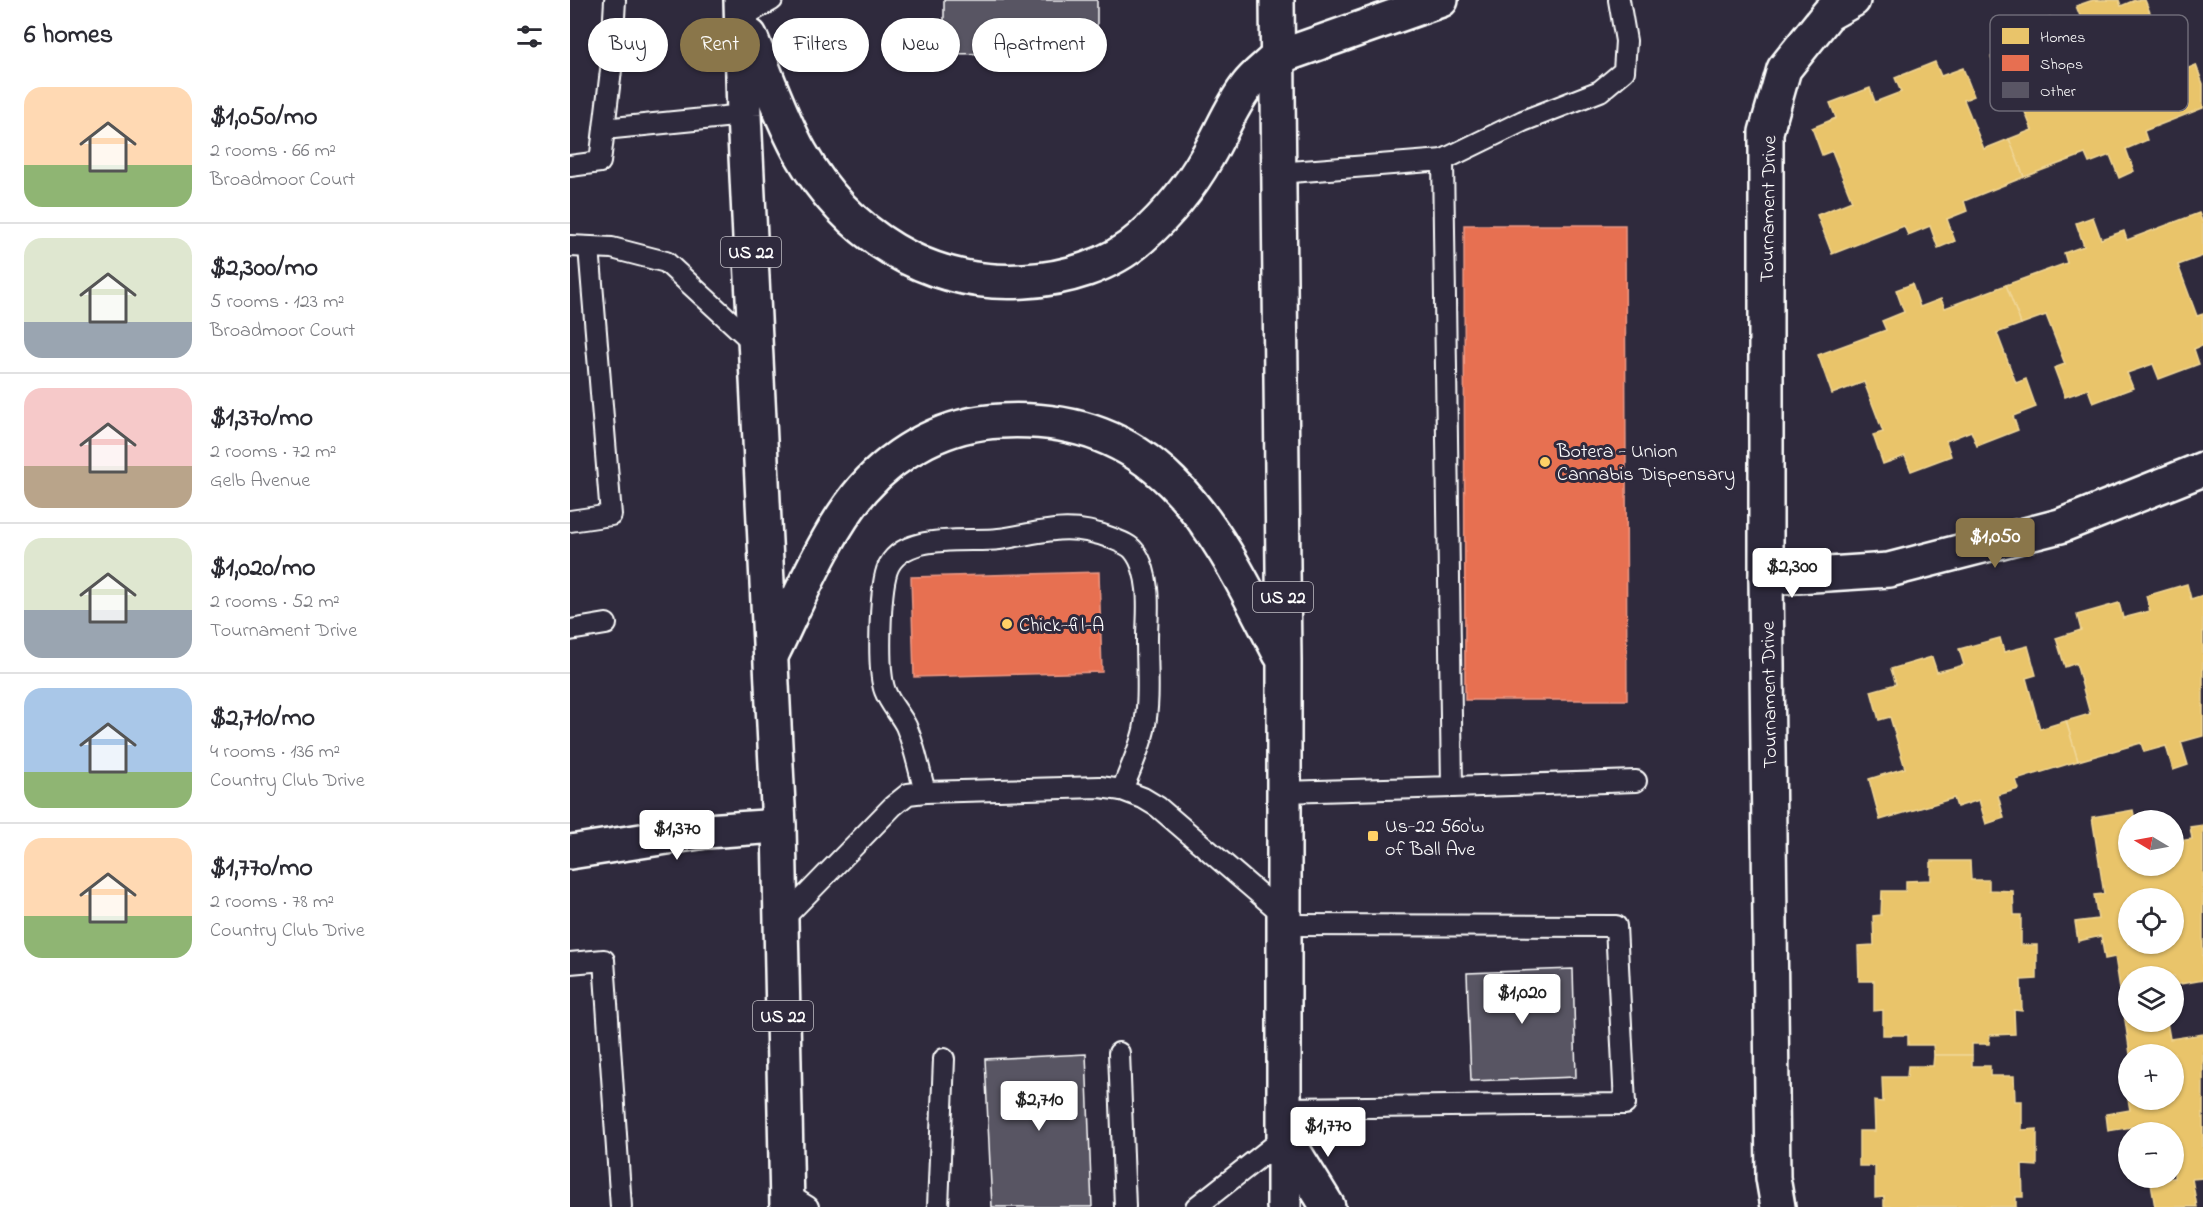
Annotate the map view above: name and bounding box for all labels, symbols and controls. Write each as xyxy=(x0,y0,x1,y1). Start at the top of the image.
legend xyxy=(1990,15,2188,111)
text: 6 homes xyxy=(24,17,113,55)
chip: Buy xyxy=(588,18,668,72)
chip: Rent xyxy=(680,18,760,72)
chip: Filters xyxy=(772,18,869,72)
chip: New xyxy=(881,18,960,72)
chip: Apartment xyxy=(972,18,1107,72)
icon: filters xyxy=(513,20,546,53)
text: Homes xyxy=(2040,26,2085,50)
text: Shops xyxy=(2040,53,2083,77)
text: Other xyxy=(2040,80,2076,104)
text: $1,050/mo xyxy=(210,99,318,137)
icon: home xyxy=(72,111,144,183)
street label: Tournament Drive xyxy=(1754,135,1785,283)
text: 2 rooms · 66 m² xyxy=(210,137,336,166)
text: Broadmoor Court xyxy=(210,166,355,195)
road number: US 22 xyxy=(721,237,781,267)
text: $2,300/mo xyxy=(210,250,318,288)
icon: home xyxy=(72,262,144,334)
text: 5 rooms · 123 m² xyxy=(210,288,344,317)
text: Broadmoor Court xyxy=(210,317,355,346)
text: $1,370/mo xyxy=(210,400,313,438)
icon: home xyxy=(72,412,144,484)
text: 2 rooms · 72 m² xyxy=(210,438,337,467)
place label: Botera - Union Cannabis Dispensary xyxy=(1556,438,1735,490)
marker: Botera - Union Cannabis Dispensary xyxy=(1538,455,1552,469)
text: Gelb Avenue xyxy=(210,467,310,496)
pin: $1,050 xyxy=(1946,518,2044,569)
text: $1,050 xyxy=(1970,523,2020,552)
pin: $2,300 xyxy=(1743,548,1841,599)
text: $1,020/mo xyxy=(210,550,316,588)
text: $2,300 xyxy=(1766,553,1818,582)
icon: home xyxy=(72,562,144,634)
road number: US 22 xyxy=(1253,582,1313,612)
text: 2 rooms · 52 m² xyxy=(210,588,340,617)
place label: Chick-fil-A xyxy=(1019,612,1104,641)
text: Tournament Drive xyxy=(210,617,357,646)
marker: Chick-fil-A xyxy=(1000,617,1014,631)
street label: Tournament Drive xyxy=(1755,621,1786,769)
text: $2,710/mo xyxy=(210,700,315,738)
icon: home xyxy=(72,712,144,784)
text: 4 rooms · 136 m² xyxy=(210,738,340,767)
text: Country Club Drive xyxy=(210,767,365,796)
pin: $1,370 xyxy=(628,810,726,861)
north arrow xyxy=(2118,810,2184,876)
map controls xyxy=(2118,810,2184,1188)
place label: Us-22 560'w of Ball Ave xyxy=(1385,813,1484,865)
text: $1,370 xyxy=(653,815,701,844)
marker: Us-22 560'w of Ball Ave xyxy=(1366,829,1380,843)
text: $1,770/mo xyxy=(210,850,313,888)
icon: home xyxy=(72,862,144,934)
text: 2 rooms · 78 m² xyxy=(210,888,334,917)
button: locate xyxy=(2118,888,2184,954)
text: Country Club Drive xyxy=(210,917,365,946)
button: layers xyxy=(2118,966,2184,1032)
pin: $1,020 xyxy=(1473,974,1571,1025)
text: $1,020 xyxy=(1497,979,1547,1008)
road number: US 22 xyxy=(753,1001,813,1031)
button: + xyxy=(2118,1044,2184,1110)
pin: $2,710 xyxy=(990,1081,1088,1132)
text: $2,710 xyxy=(1015,1086,1063,1115)
pin: $1,770 xyxy=(1279,1107,1377,1158)
text: $1,770 xyxy=(1304,1112,1352,1141)
button: − xyxy=(2118,1122,2184,1188)

